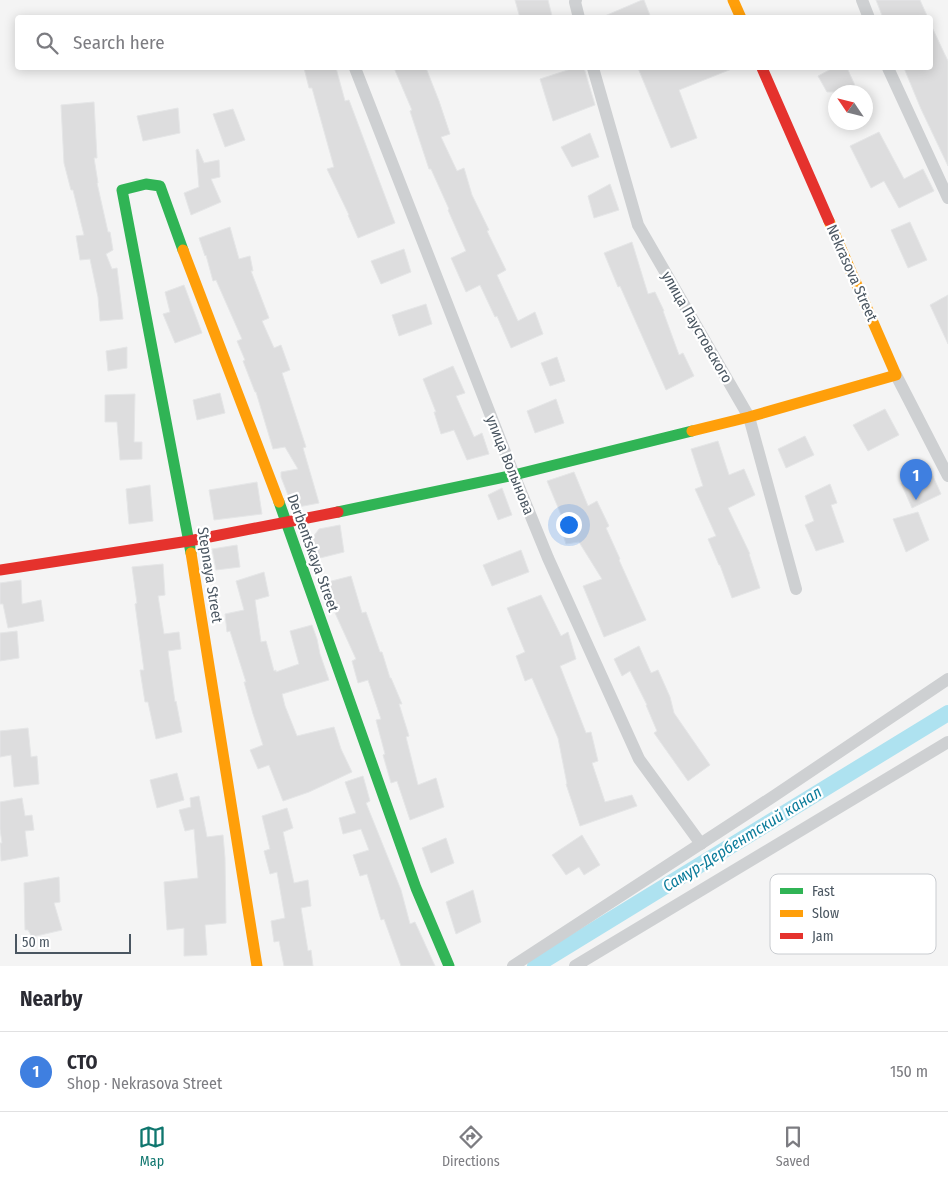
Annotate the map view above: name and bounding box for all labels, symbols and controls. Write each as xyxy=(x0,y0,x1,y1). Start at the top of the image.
search box xyxy=(15,15,933,70)
icon: search xyxy=(33,29,61,57)
text: Search here xyxy=(73,31,165,54)
north arrow xyxy=(828,85,873,130)
street label: Nekrasova Street xyxy=(823,222,881,324)
street label: улица Паустовского xyxy=(658,268,736,386)
street label: улица Волынова xyxy=(482,413,538,517)
pin: 1 xyxy=(900,459,932,500)
street label: Derbentskaya Street xyxy=(283,492,343,614)
your location xyxy=(556,512,582,538)
street label: Stepnaya Street xyxy=(194,526,226,624)
water label: Самур-Дербентский канал xyxy=(659,782,825,896)
legend xyxy=(770,874,936,954)
text: Fast xyxy=(812,883,835,900)
text: Slow xyxy=(812,905,839,922)
text: Jam xyxy=(812,928,833,945)
scale bar xyxy=(15,931,131,954)
text: 50 m xyxy=(22,934,50,951)
text: Nearby xyxy=(20,986,82,1012)
text: СТО xyxy=(67,1051,97,1074)
text: 1 xyxy=(33,1062,39,1081)
text: 150 m xyxy=(890,1062,928,1081)
text: Shop · Nekrasova Street xyxy=(67,1074,222,1093)
tab: Map xyxy=(138,1123,166,1170)
tab: Directions xyxy=(442,1123,500,1170)
tab: Saved xyxy=(776,1123,810,1170)

